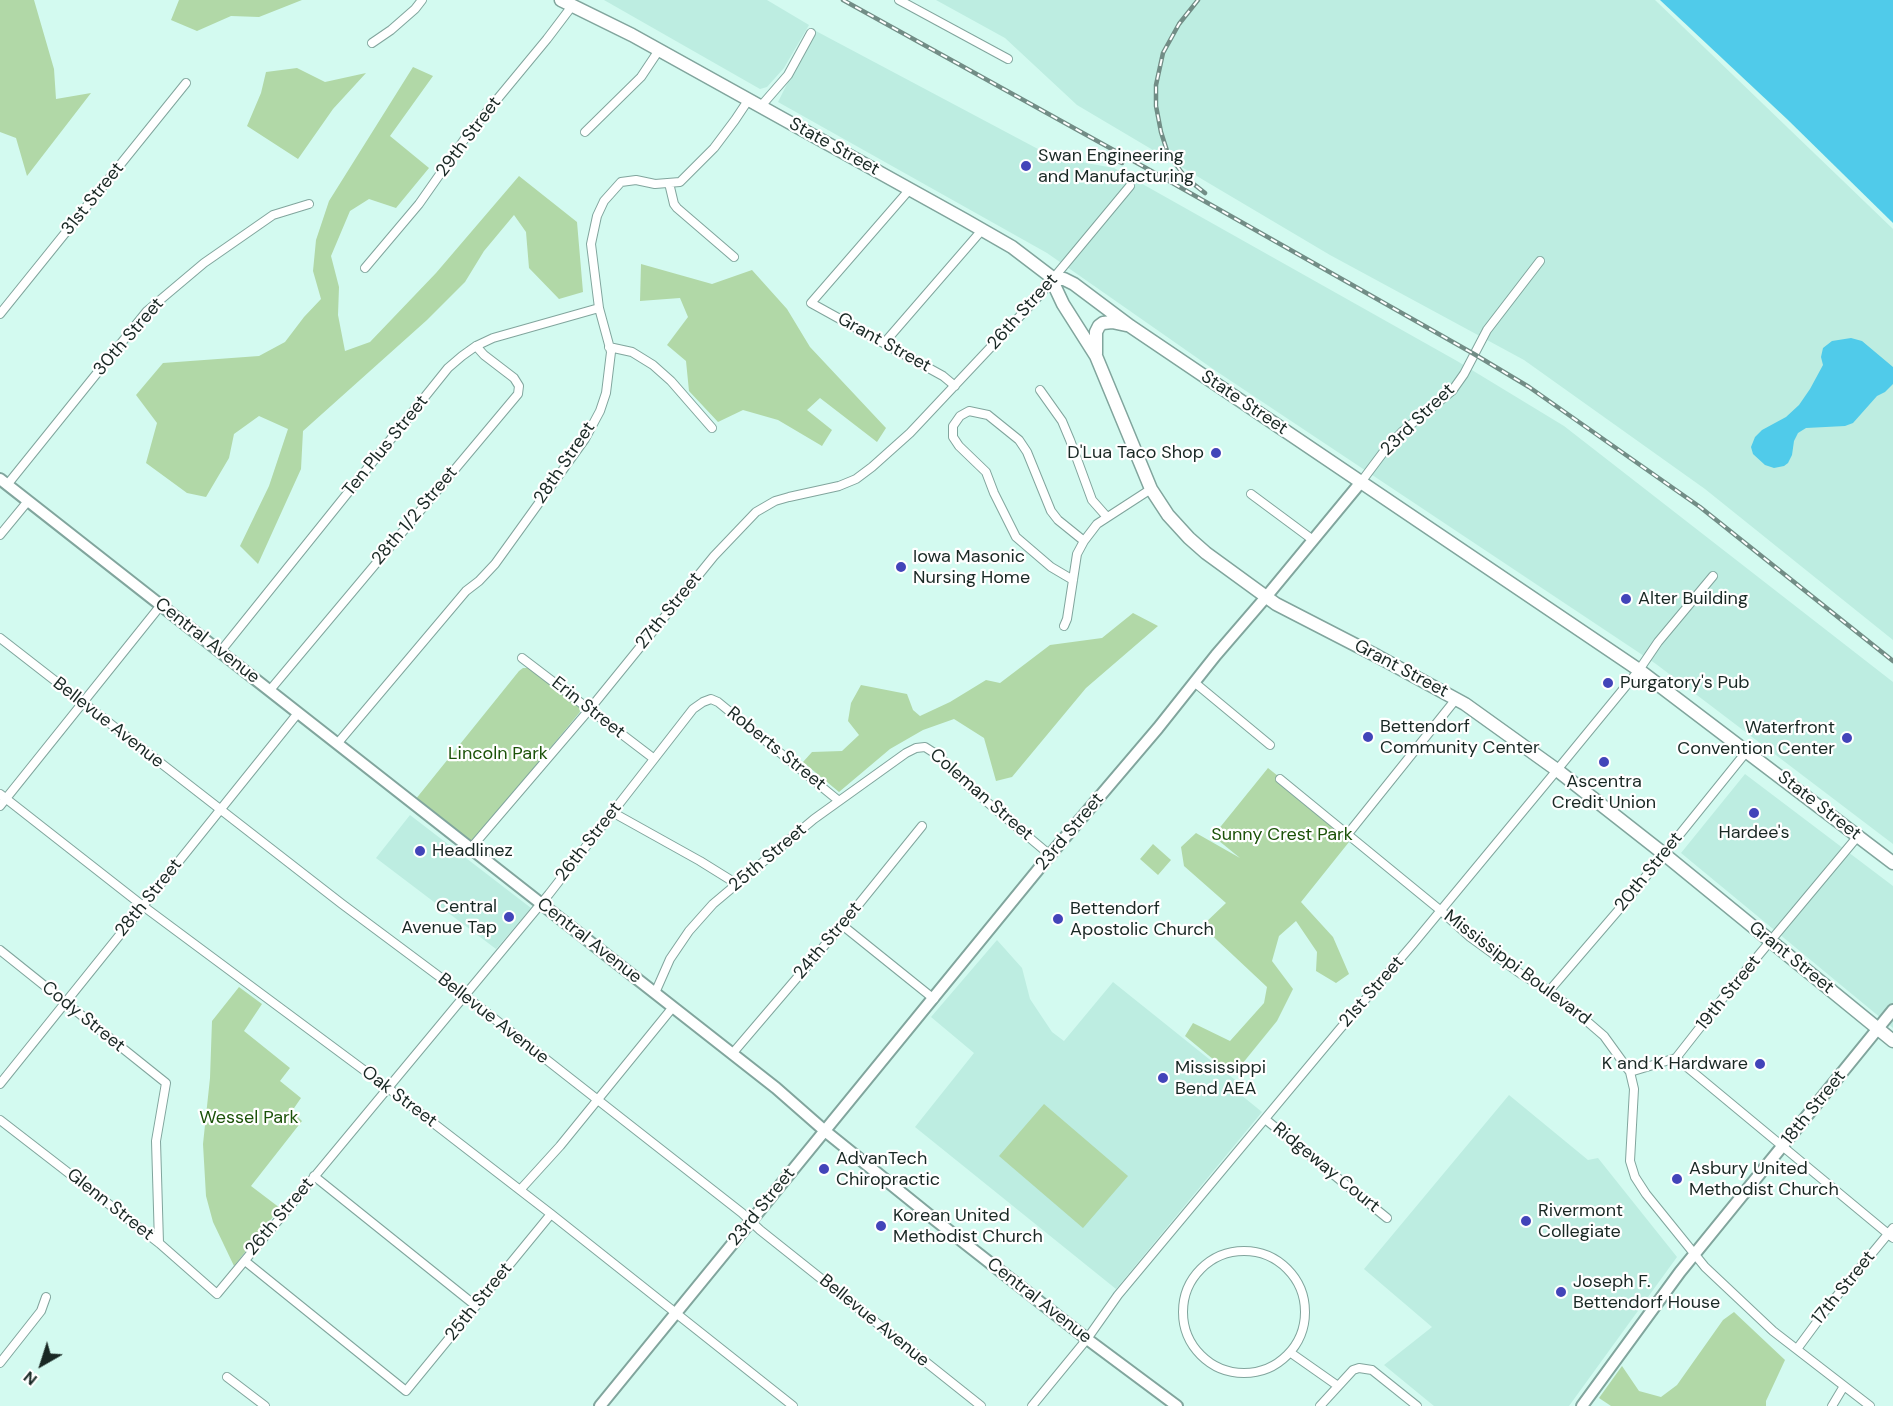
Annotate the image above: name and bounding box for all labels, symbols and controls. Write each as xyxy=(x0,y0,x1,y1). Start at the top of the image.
street label: 29th Street xyxy=(432,93,506,181)
street label: State Street xyxy=(785,113,883,181)
place label: Swan Engineering and Manufacturing xyxy=(1038,145,1194,188)
street label: 31st Street xyxy=(57,158,129,240)
marker: Swan Engineering and Manufacturing xyxy=(1019,159,1033,173)
street label: 26th Street xyxy=(983,270,1063,354)
street label: 30th Street xyxy=(89,294,169,380)
street label: Grant Street xyxy=(834,309,934,377)
street label: State Street xyxy=(1197,366,1291,440)
street label: 23rd Street xyxy=(1377,379,1459,461)
street label: Ten Plus Street xyxy=(339,391,433,501)
street label: 28th Street xyxy=(530,418,600,508)
place label: D'Lua Taco Shop xyxy=(1067,442,1204,464)
marker: D'Lua Taco Shop xyxy=(1209,446,1223,460)
street label: 28th 1/2 Street xyxy=(368,462,462,570)
place label: Iowa Masonic Nursing Home xyxy=(913,546,1030,588)
marker: Iowa Masonic Nursing Home xyxy=(894,560,908,574)
street label: 27th Street xyxy=(631,568,707,654)
place label: Alter Building xyxy=(1638,588,1748,610)
marker: Alter Building xyxy=(1619,592,1633,606)
street label: Central Avenue xyxy=(150,593,264,689)
street label: Grant Street xyxy=(1350,635,1452,703)
place label: Purgatory's Pub xyxy=(1620,672,1750,694)
street label: Bellevue Avenue xyxy=(48,673,168,773)
street label: Erin Street xyxy=(547,673,629,743)
marker: Purgatory's Pub xyxy=(1601,676,1615,690)
street label: Roberts Street xyxy=(722,703,830,795)
place label: Bettendorf Community Center xyxy=(1380,716,1540,758)
place label: Waterfront Convention Center xyxy=(1677,717,1835,760)
marker: Bettendorf Community Center xyxy=(1361,730,1375,744)
marker: Waterfront Convention Center xyxy=(1840,731,1854,745)
park label: Lincoln Park xyxy=(448,743,548,765)
street label: Coleman Street xyxy=(925,744,1037,846)
marker: Ascentra Credit Union xyxy=(1597,755,1611,769)
street label: State Street xyxy=(1773,767,1865,845)
place label: Ascentra Credit Union xyxy=(1552,771,1656,814)
street label: 23rd Street xyxy=(1031,789,1109,875)
street label: 26th Street xyxy=(551,798,627,886)
marker: Hardee's xyxy=(1747,806,1761,820)
street label: 25th Street xyxy=(725,819,811,897)
place label: Hardee's xyxy=(1718,822,1790,844)
park label: Sunny Crest Park xyxy=(1211,824,1353,846)
street label: 20th Street xyxy=(1610,828,1688,916)
place label: Headlinez xyxy=(432,840,513,862)
marker: Headlinez xyxy=(413,844,427,858)
street label: 28th Street xyxy=(111,855,187,941)
street label: Central Avenue xyxy=(532,893,646,989)
place label: Central Avenue Tap xyxy=(401,896,497,938)
street label: 24th Street xyxy=(789,898,867,984)
place label: Bettendorf Apostolic Church xyxy=(1070,898,1214,940)
street label: Mississippi Boulevard xyxy=(1439,906,1595,1030)
marker: Central Avenue Tap xyxy=(502,910,516,924)
marker: Bettendorf Apostolic Church xyxy=(1051,912,1065,926)
street label: Grant Street xyxy=(1744,917,1838,999)
street label: 19th Street xyxy=(1692,951,1766,1035)
street label: 21st Street xyxy=(1335,952,1409,1032)
street label: Bellevue Avenue xyxy=(433,969,553,1069)
street label: Cody Street xyxy=(37,977,129,1057)
place label: K and K Hardware xyxy=(1602,1053,1748,1075)
place label: Mississippi Bend AEA xyxy=(1175,1057,1266,1100)
marker: K and K Hardware xyxy=(1753,1057,1767,1071)
street label: Oak Street xyxy=(357,1062,441,1132)
street label: 18th Street xyxy=(1777,1066,1851,1150)
marker: Mississippi Bend AEA xyxy=(1156,1071,1170,1085)
park label: Wessel Park xyxy=(199,1107,299,1129)
street label: Ridgeway Court xyxy=(1268,1118,1384,1218)
place label: AdvanTech Chiropractic xyxy=(836,1148,940,1190)
place label: Asbury United Methodist Church xyxy=(1689,1158,1839,1200)
marker: AdvanTech Chiropractic xyxy=(817,1162,831,1176)
street label: Glenn Street xyxy=(62,1164,158,1246)
street label: 23rd Street xyxy=(724,1164,800,1250)
marker: Asbury United Methodist Church xyxy=(1670,1172,1684,1186)
street label: 26th Street xyxy=(241,1174,319,1260)
place label: Rivermont Collegiate xyxy=(1538,1200,1623,1242)
place label: Korean United Methodist Church xyxy=(893,1205,1043,1248)
marker: Rivermont Collegiate xyxy=(1519,1214,1533,1228)
marker: Korean United Methodist Church xyxy=(874,1219,888,1233)
street label: 17th Street xyxy=(1808,1247,1880,1329)
street label: Central Avenue xyxy=(982,1253,1096,1349)
street label: 25th Street xyxy=(441,1258,517,1346)
street label: Bellevue Avenue xyxy=(815,1270,933,1372)
place label: Joseph F. Bettendorf House xyxy=(1573,1271,1720,1314)
marker: Joseph F. Bettendorf House xyxy=(1554,1285,1568,1299)
north arrow xyxy=(12,1334,72,1394)
text: N xyxy=(19,1367,42,1390)

